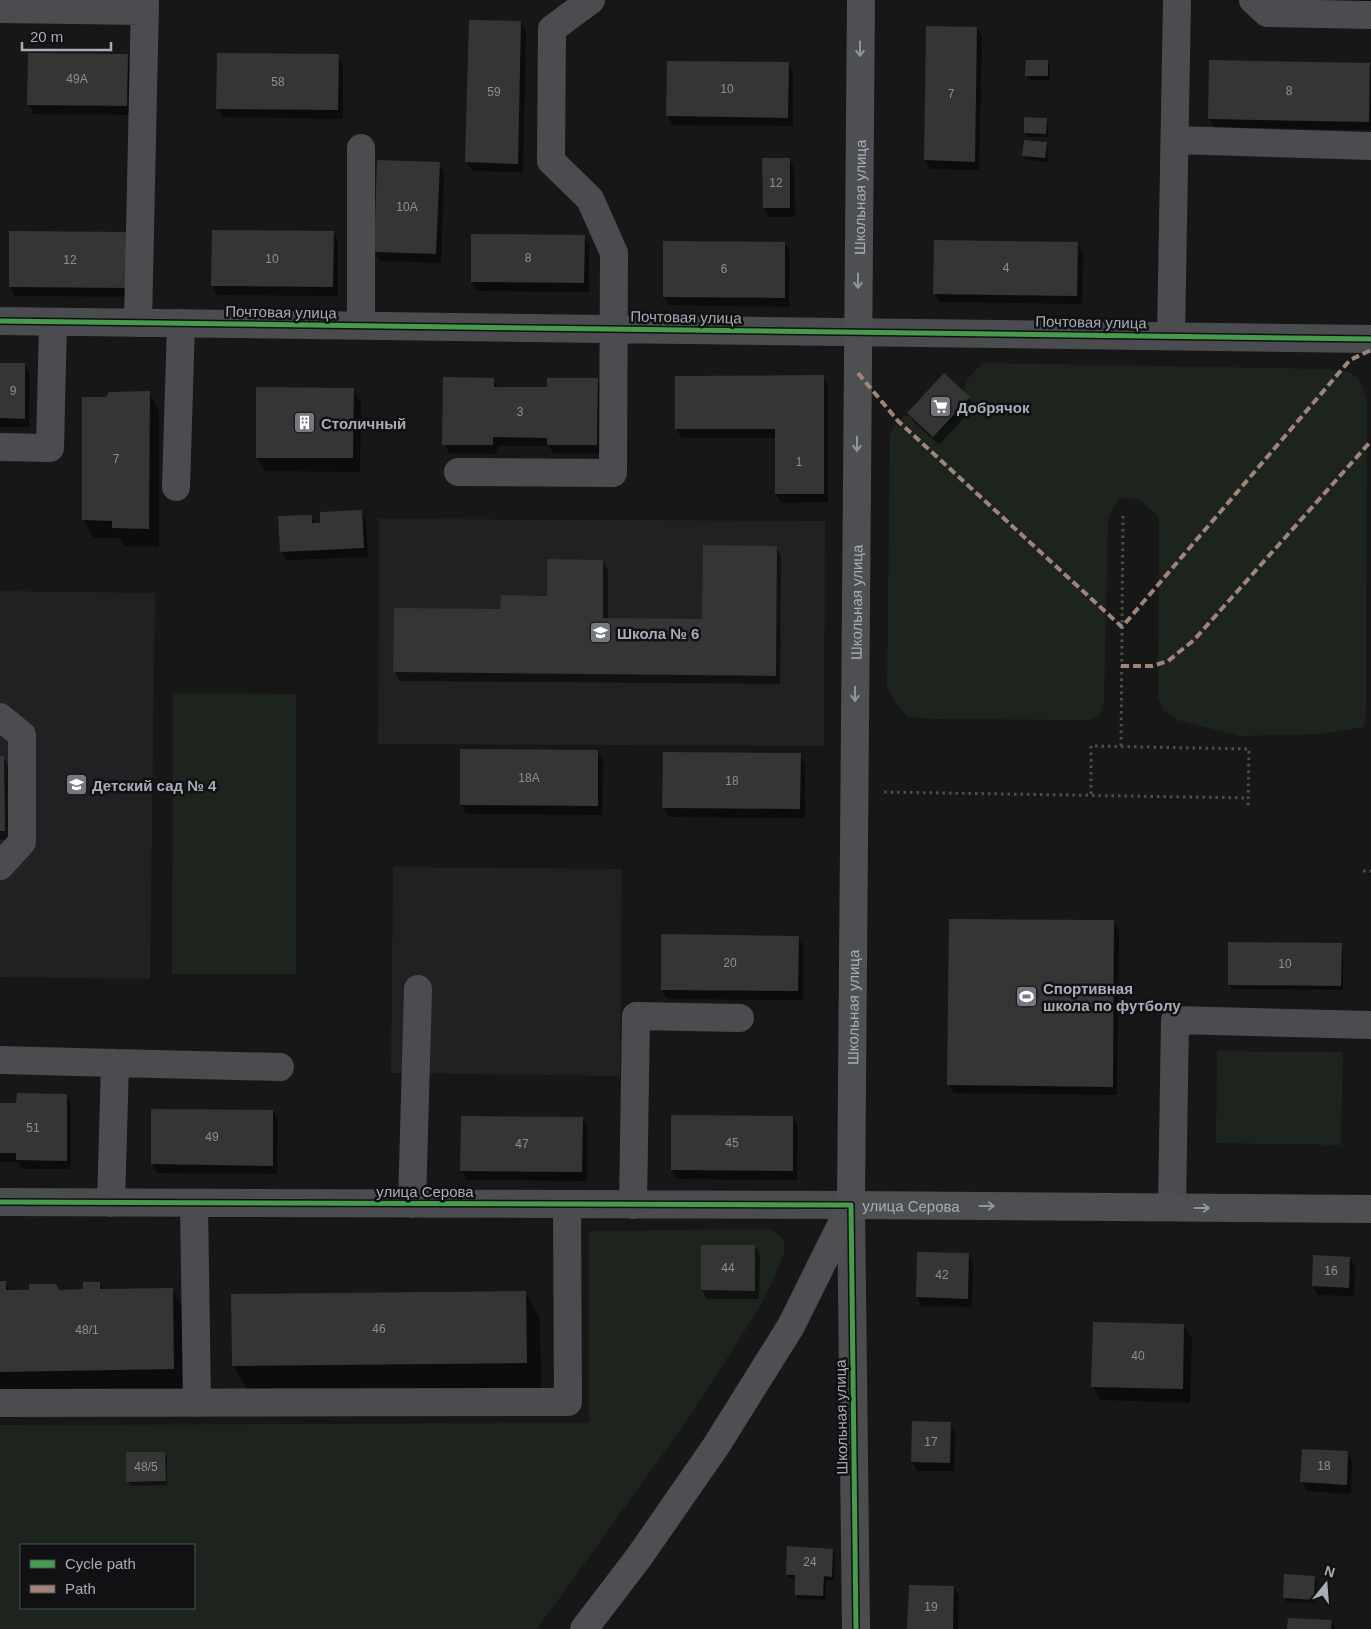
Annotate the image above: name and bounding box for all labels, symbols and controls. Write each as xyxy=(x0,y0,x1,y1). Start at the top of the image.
scale bar xyxy=(22,20,111,52)
text: 20 m xyxy=(30,28,63,45)
one-way arrow xyxy=(855,40,865,56)
house number: 49А xyxy=(66,72,88,86)
house number: 58 xyxy=(271,75,285,89)
house number: 10 xyxy=(720,82,734,96)
house number: 8 xyxy=(1286,84,1293,98)
house number: 59 xyxy=(487,85,501,99)
house number: 7 xyxy=(948,87,955,101)
street label: Школьная улица xyxy=(850,139,868,255)
house number: 12 xyxy=(769,176,783,190)
house number: 10А xyxy=(396,200,418,214)
house number: 8 xyxy=(525,251,532,265)
house number: 10 xyxy=(265,252,279,266)
house number: 12 xyxy=(63,253,77,267)
house number: 4 xyxy=(1003,261,1010,275)
house number: 6 xyxy=(721,262,728,276)
one-way arrow xyxy=(854,273,863,289)
street label: Почтовая улица xyxy=(225,303,337,321)
street label: Почтовая улица xyxy=(630,308,742,326)
street label: Почтовая улица xyxy=(1035,313,1147,331)
house number: 9 xyxy=(10,384,17,398)
supermarket icon: Добрячок xyxy=(929,395,953,419)
place label: Добрячок xyxy=(957,399,1030,416)
house number: 3 xyxy=(517,405,524,419)
building icon: Столичный xyxy=(293,411,317,435)
place label: Столичный xyxy=(321,415,406,432)
one-way arrow xyxy=(852,435,862,451)
house number: 7 xyxy=(113,452,120,466)
house number: 1 xyxy=(796,455,803,469)
street label: Школьная улица xyxy=(847,544,865,660)
school or university icon: Школа № 6 xyxy=(589,621,613,645)
place label: Школа № 6 xyxy=(617,625,699,642)
one-way arrow xyxy=(850,685,860,701)
house number: 18А xyxy=(518,771,540,785)
school or university icon: Детский сад № 4 xyxy=(64,773,88,797)
house number: 18 xyxy=(725,774,739,788)
place label: Детский сад № 4 xyxy=(92,777,217,794)
street label: Школьная улица xyxy=(844,949,862,1065)
house number: 20 xyxy=(723,956,737,970)
house number: 10 xyxy=(1278,957,1292,971)
place label: Спортивная школа по футболу xyxy=(1043,980,1181,1014)
sports icon: Спортивная школа по футболу xyxy=(1015,985,1039,1009)
house number: 51 xyxy=(26,1121,40,1135)
house number: 49 xyxy=(205,1130,219,1144)
house number: 45 xyxy=(725,1136,739,1150)
house number: 47 xyxy=(515,1137,529,1151)
street label: улица Серова xyxy=(376,1183,474,1200)
street label: улица Серова xyxy=(862,1197,960,1214)
one-way arrow xyxy=(978,1201,995,1211)
one-way arrow xyxy=(1194,1203,1210,1213)
house number: 44 xyxy=(721,1261,735,1275)
house number: 16 xyxy=(1324,1264,1338,1278)
house number: 42 xyxy=(935,1268,949,1282)
house number: 46 xyxy=(372,1322,386,1336)
house number: 48/1 xyxy=(75,1323,99,1337)
house number: 40 xyxy=(1131,1349,1145,1363)
street label: Школьная улица xyxy=(831,1359,851,1475)
house number: 17 xyxy=(924,1435,938,1449)
house number: 18 xyxy=(1317,1459,1331,1473)
house number: 48/5 xyxy=(134,1460,158,1474)
legend xyxy=(20,1544,195,1609)
text: Cycle path xyxy=(65,1555,136,1572)
house number: 24 xyxy=(803,1555,817,1569)
north arrow xyxy=(1301,1559,1351,1609)
text: N xyxy=(1323,1562,1337,1581)
text: Path xyxy=(65,1580,96,1597)
house number: 19 xyxy=(924,1600,938,1614)

